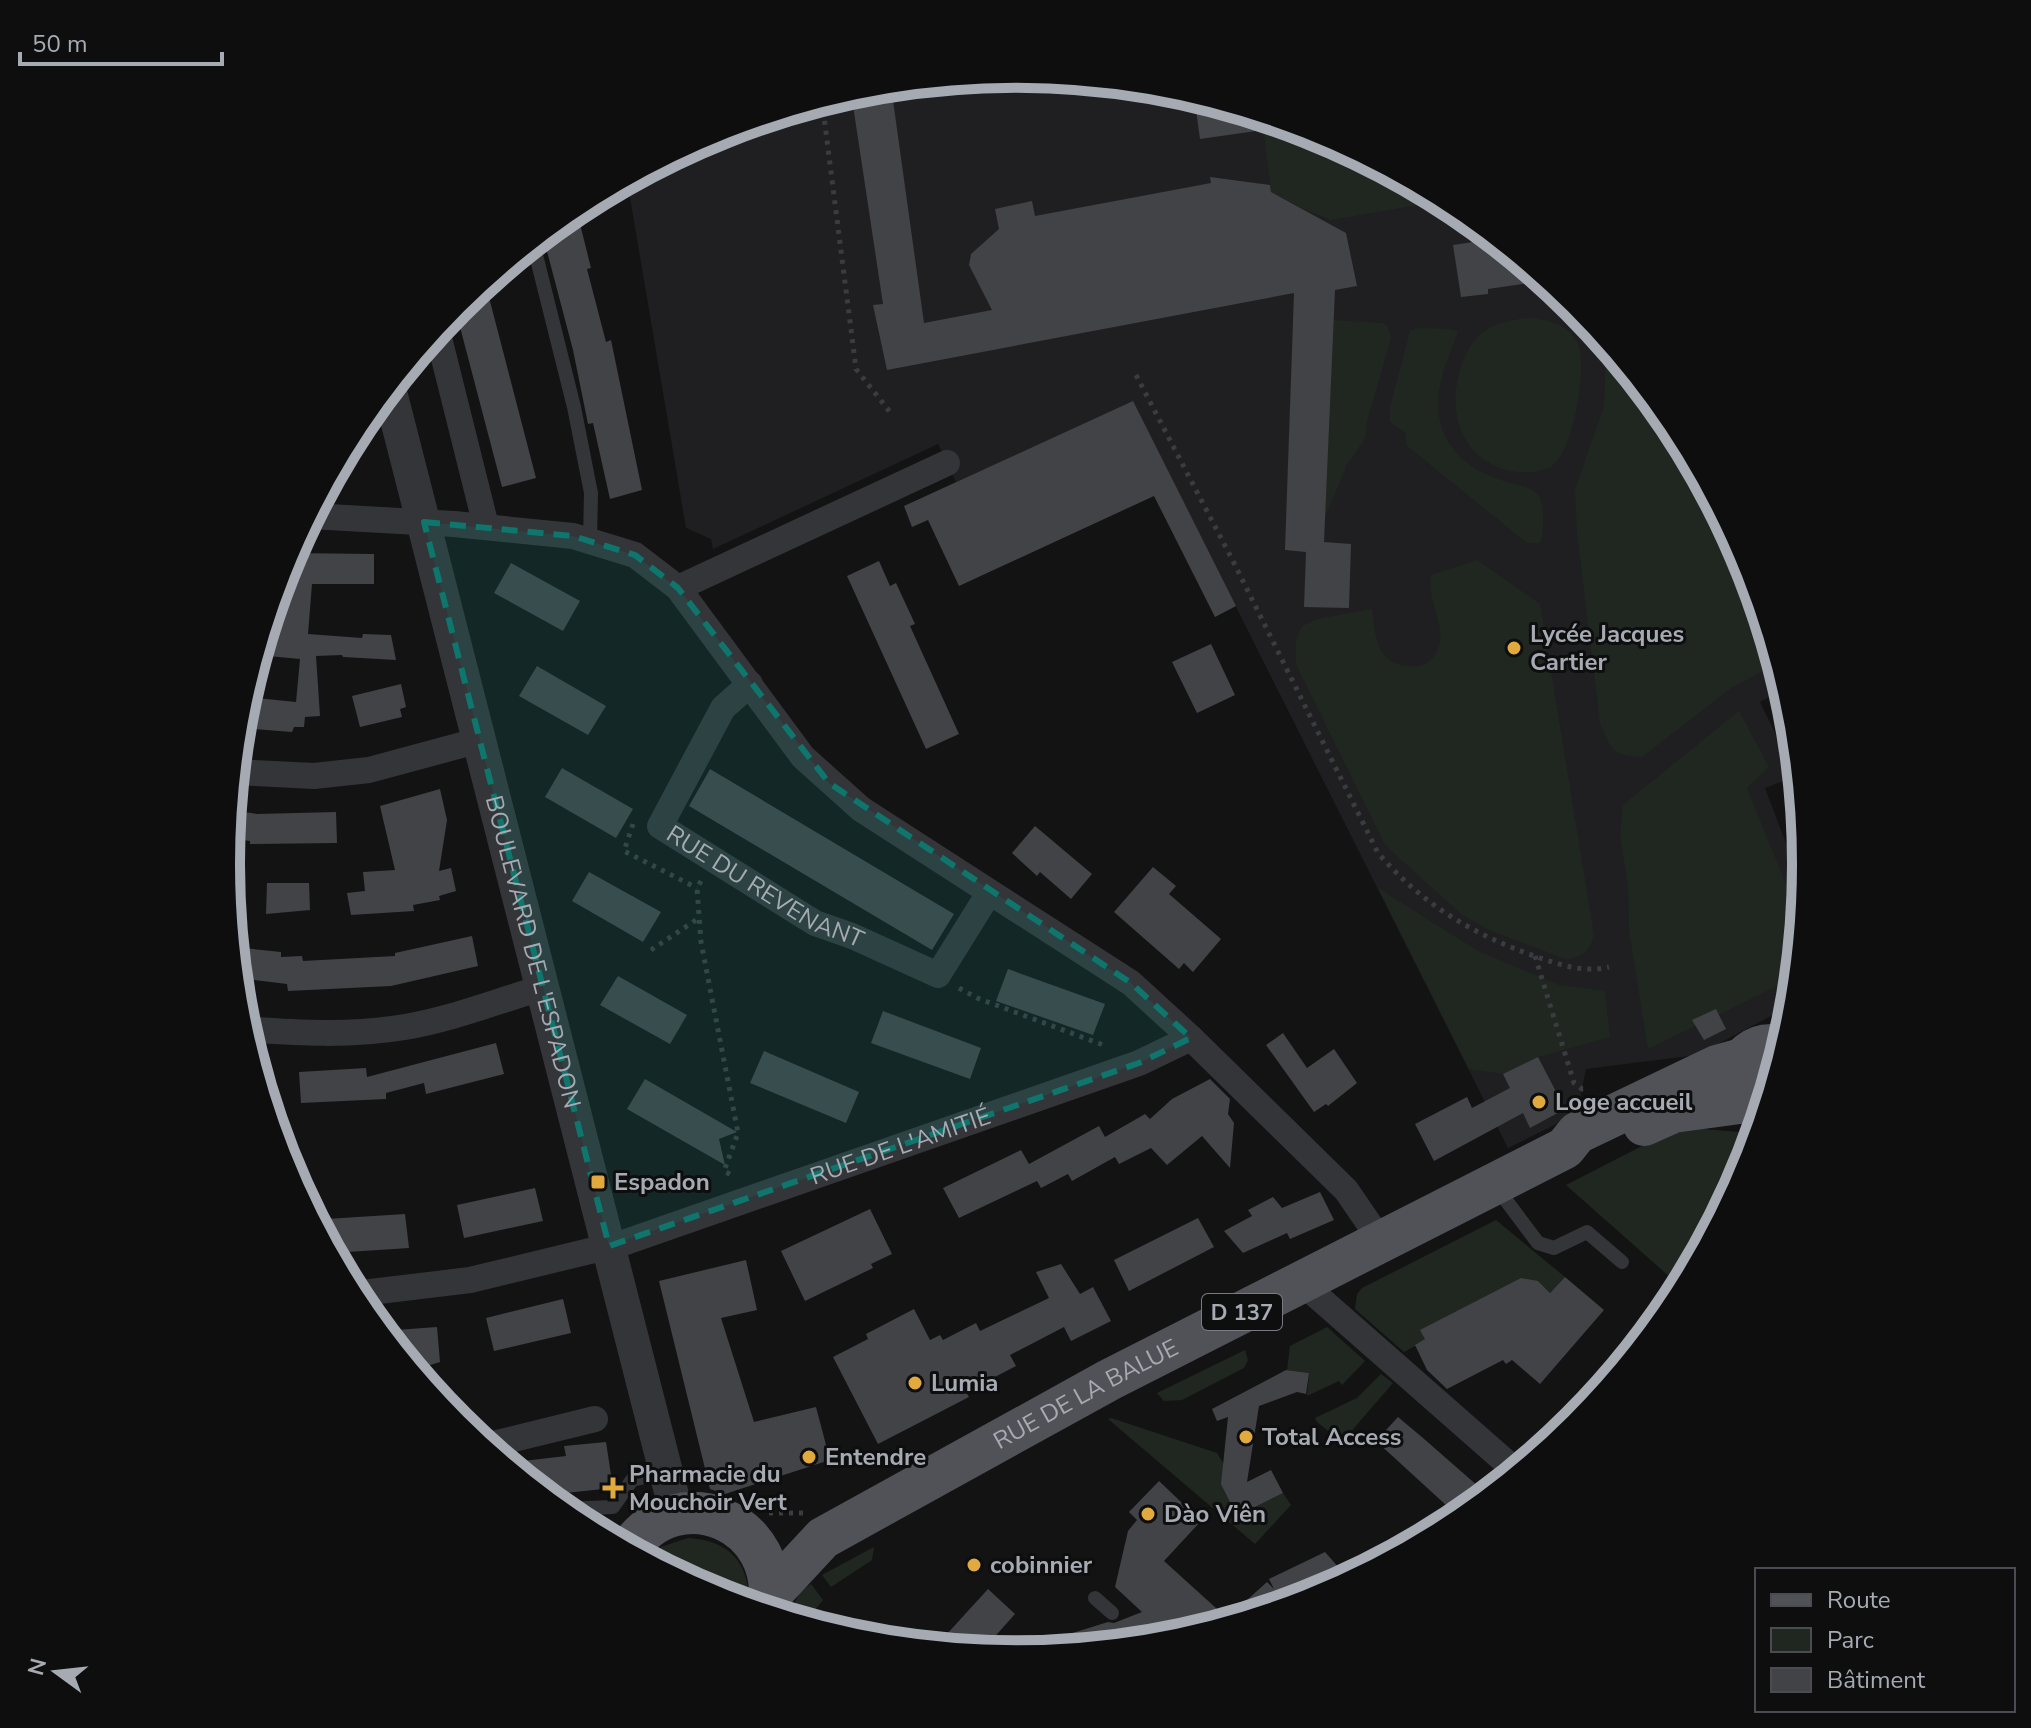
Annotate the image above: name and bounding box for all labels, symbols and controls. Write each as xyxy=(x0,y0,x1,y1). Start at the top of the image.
scale bar xyxy=(20,16,222,66)
text: 50 m xyxy=(32,28,88,60)
place label: Lycée Jacques Cartier xyxy=(1530,618,1684,678)
marker: Lycée Jacques Cartier xyxy=(1505,639,1523,657)
street label: BOULEVARD DE L'ESPADON xyxy=(478,792,588,1112)
street label: RUE DU REVENANT xyxy=(660,818,870,956)
place label: Loge accueil xyxy=(1555,1086,1693,1118)
marker: Loge accueil xyxy=(1530,1093,1548,1111)
street label: RUE DE L'AMITIÉ xyxy=(806,1100,995,1192)
place label: Espadon xyxy=(614,1166,710,1198)
marker: Espadon xyxy=(589,1173,607,1191)
road number: D 137 xyxy=(1202,1294,1282,1330)
street label: RUE DE LA BALUE xyxy=(988,1331,1184,1457)
place label: Lumia xyxy=(931,1367,998,1399)
marker: Lumia xyxy=(906,1374,924,1392)
place label: Total Access xyxy=(1262,1421,1402,1453)
marker: Total Access xyxy=(1237,1428,1255,1446)
place label: Entendre xyxy=(825,1441,926,1473)
marker: Entendre xyxy=(800,1448,818,1466)
place label: Pharmacie du Mouchoir Vert xyxy=(629,1458,787,1518)
marker: Pharmacie du Mouchoir Vert xyxy=(604,1479,622,1497)
place label: Dào Viên xyxy=(1164,1498,1266,1530)
marker: Dào Viên xyxy=(1139,1505,1157,1523)
place label: cobinnier xyxy=(990,1549,1093,1581)
marker: cobinnier xyxy=(965,1556,983,1574)
legend xyxy=(1755,1568,2015,1712)
text: Route xyxy=(1827,1584,1891,1616)
text: Parc xyxy=(1827,1624,1874,1656)
north arrow xyxy=(16,1632,96,1712)
text: N xyxy=(21,1655,54,1679)
text: Bâtiment xyxy=(1827,1664,1926,1696)

